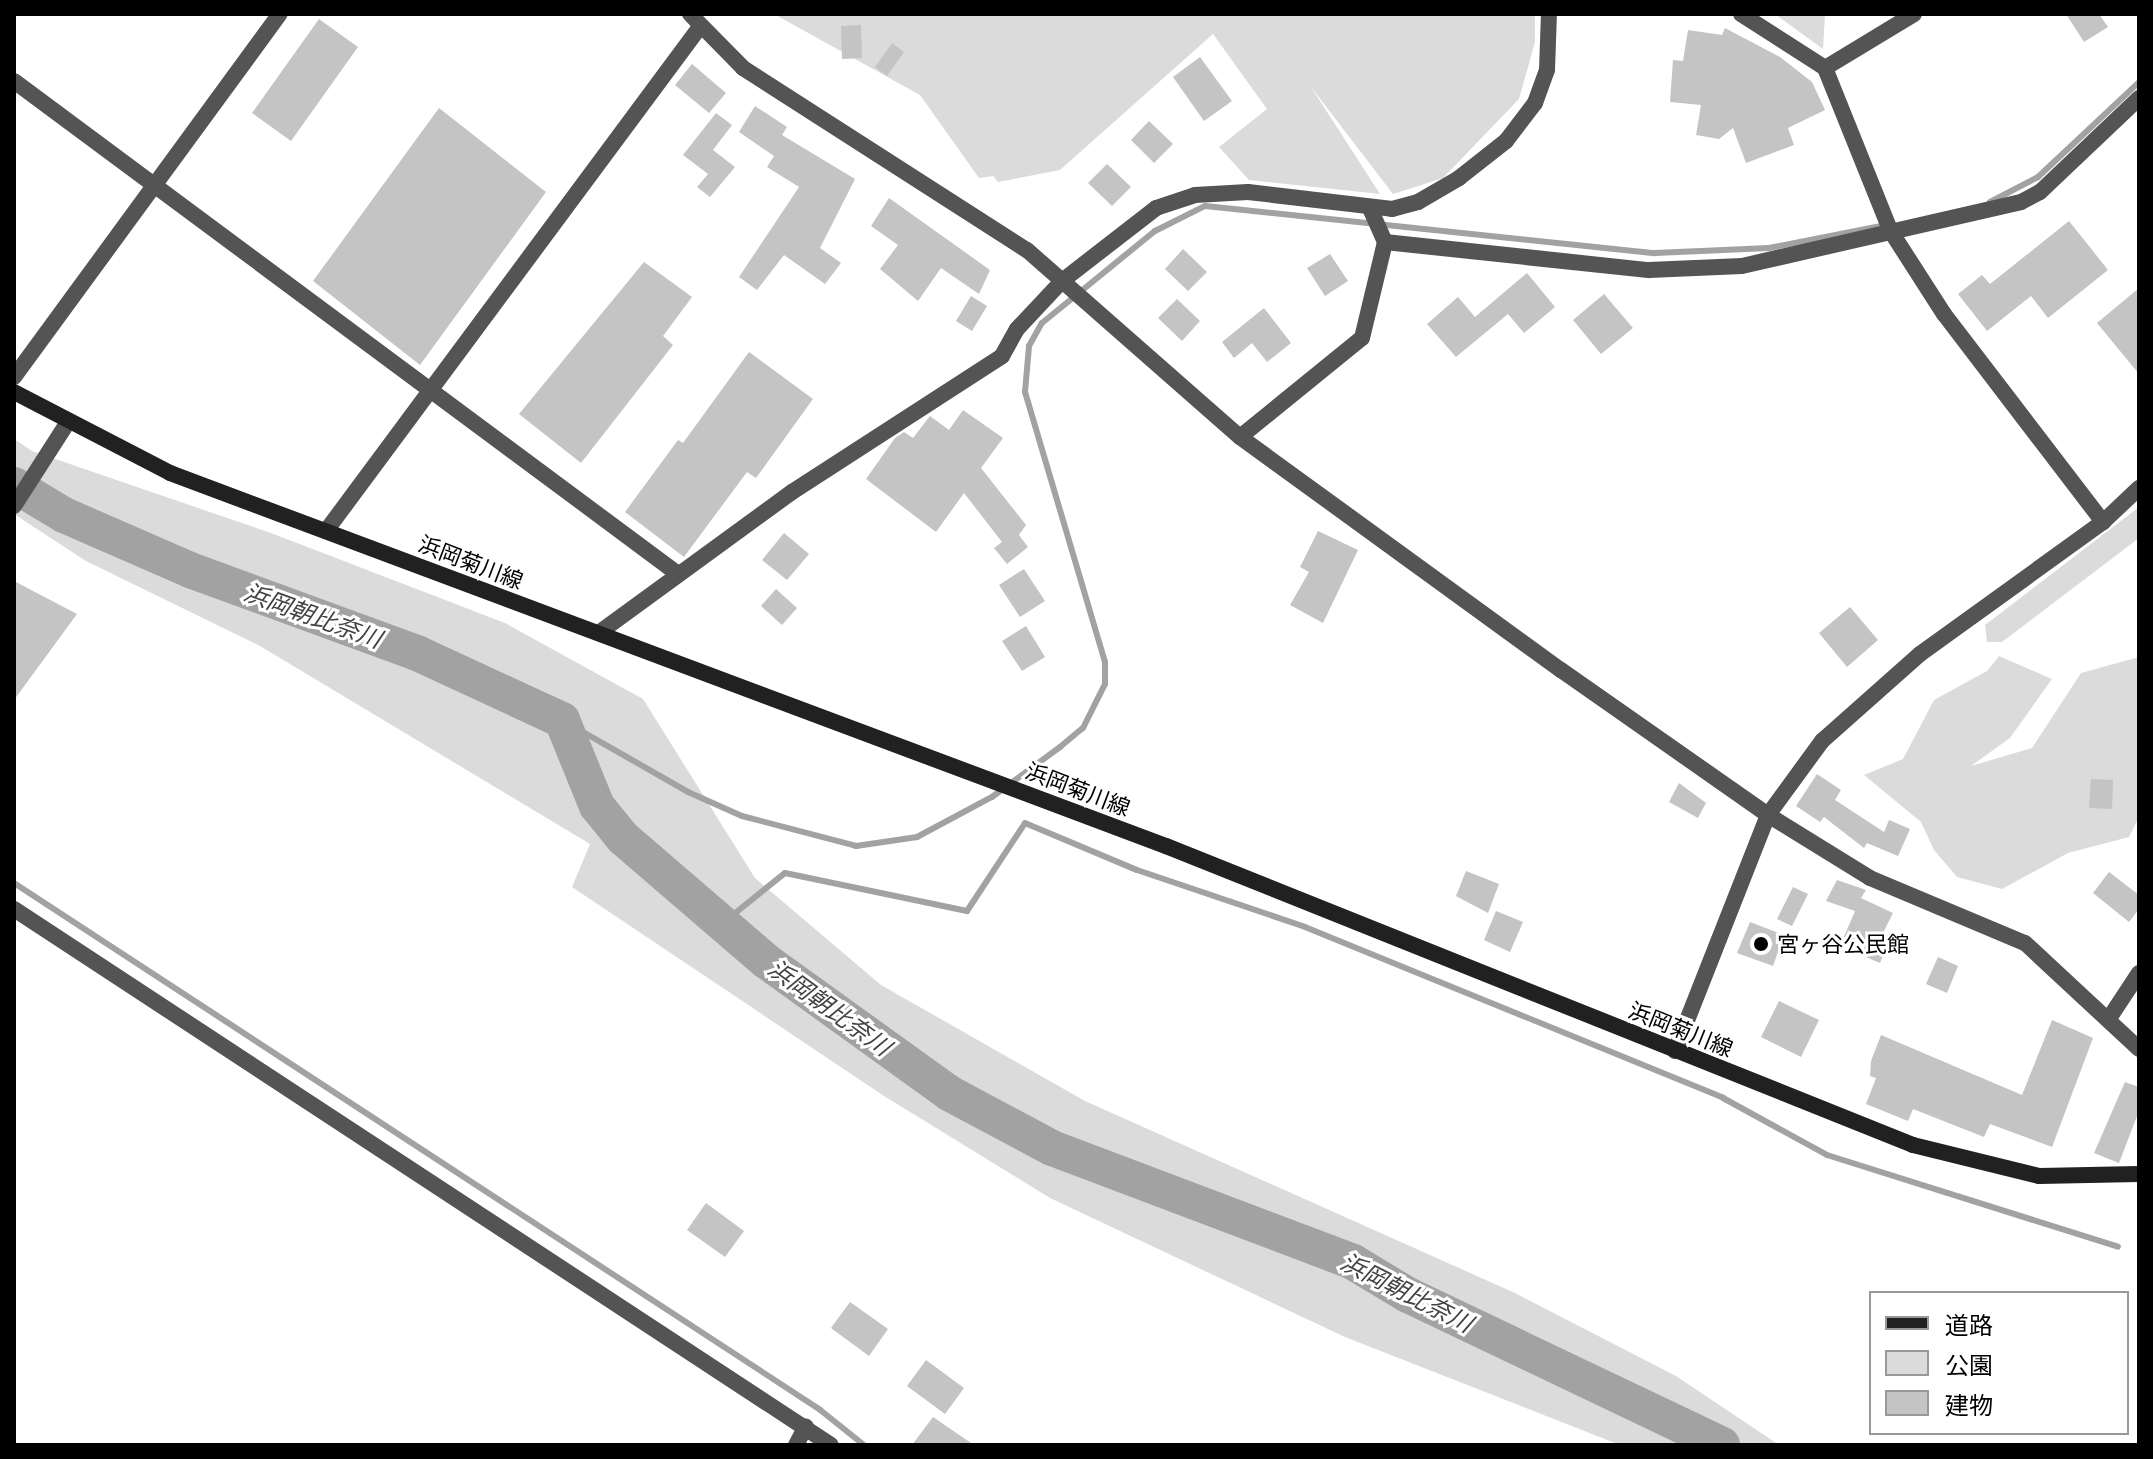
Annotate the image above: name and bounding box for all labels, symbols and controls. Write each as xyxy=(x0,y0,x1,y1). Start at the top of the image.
street label: 浜岡菊川線 xyxy=(415,530,527,594)
water label: 浜岡朝比奈川 xyxy=(240,577,386,653)
street label: 浜岡菊川線 xyxy=(1022,757,1134,821)
place label: 宮ヶ谷公民館 xyxy=(1777,931,1909,957)
marker: 宮ヶ谷公民館 xyxy=(1752,935,1770,953)
water label: 浜岡朝比奈川 xyxy=(763,953,897,1061)
street label: 浜岡菊川線 xyxy=(1625,996,1737,1062)
water label: 浜岡朝比奈川 xyxy=(1336,1246,1478,1338)
legend xyxy=(1869,1291,2129,1435)
text: 道路 xyxy=(1945,1310,1993,1339)
text: 公園 xyxy=(1945,1350,1993,1379)
text: 建物 xyxy=(1945,1390,1993,1419)

